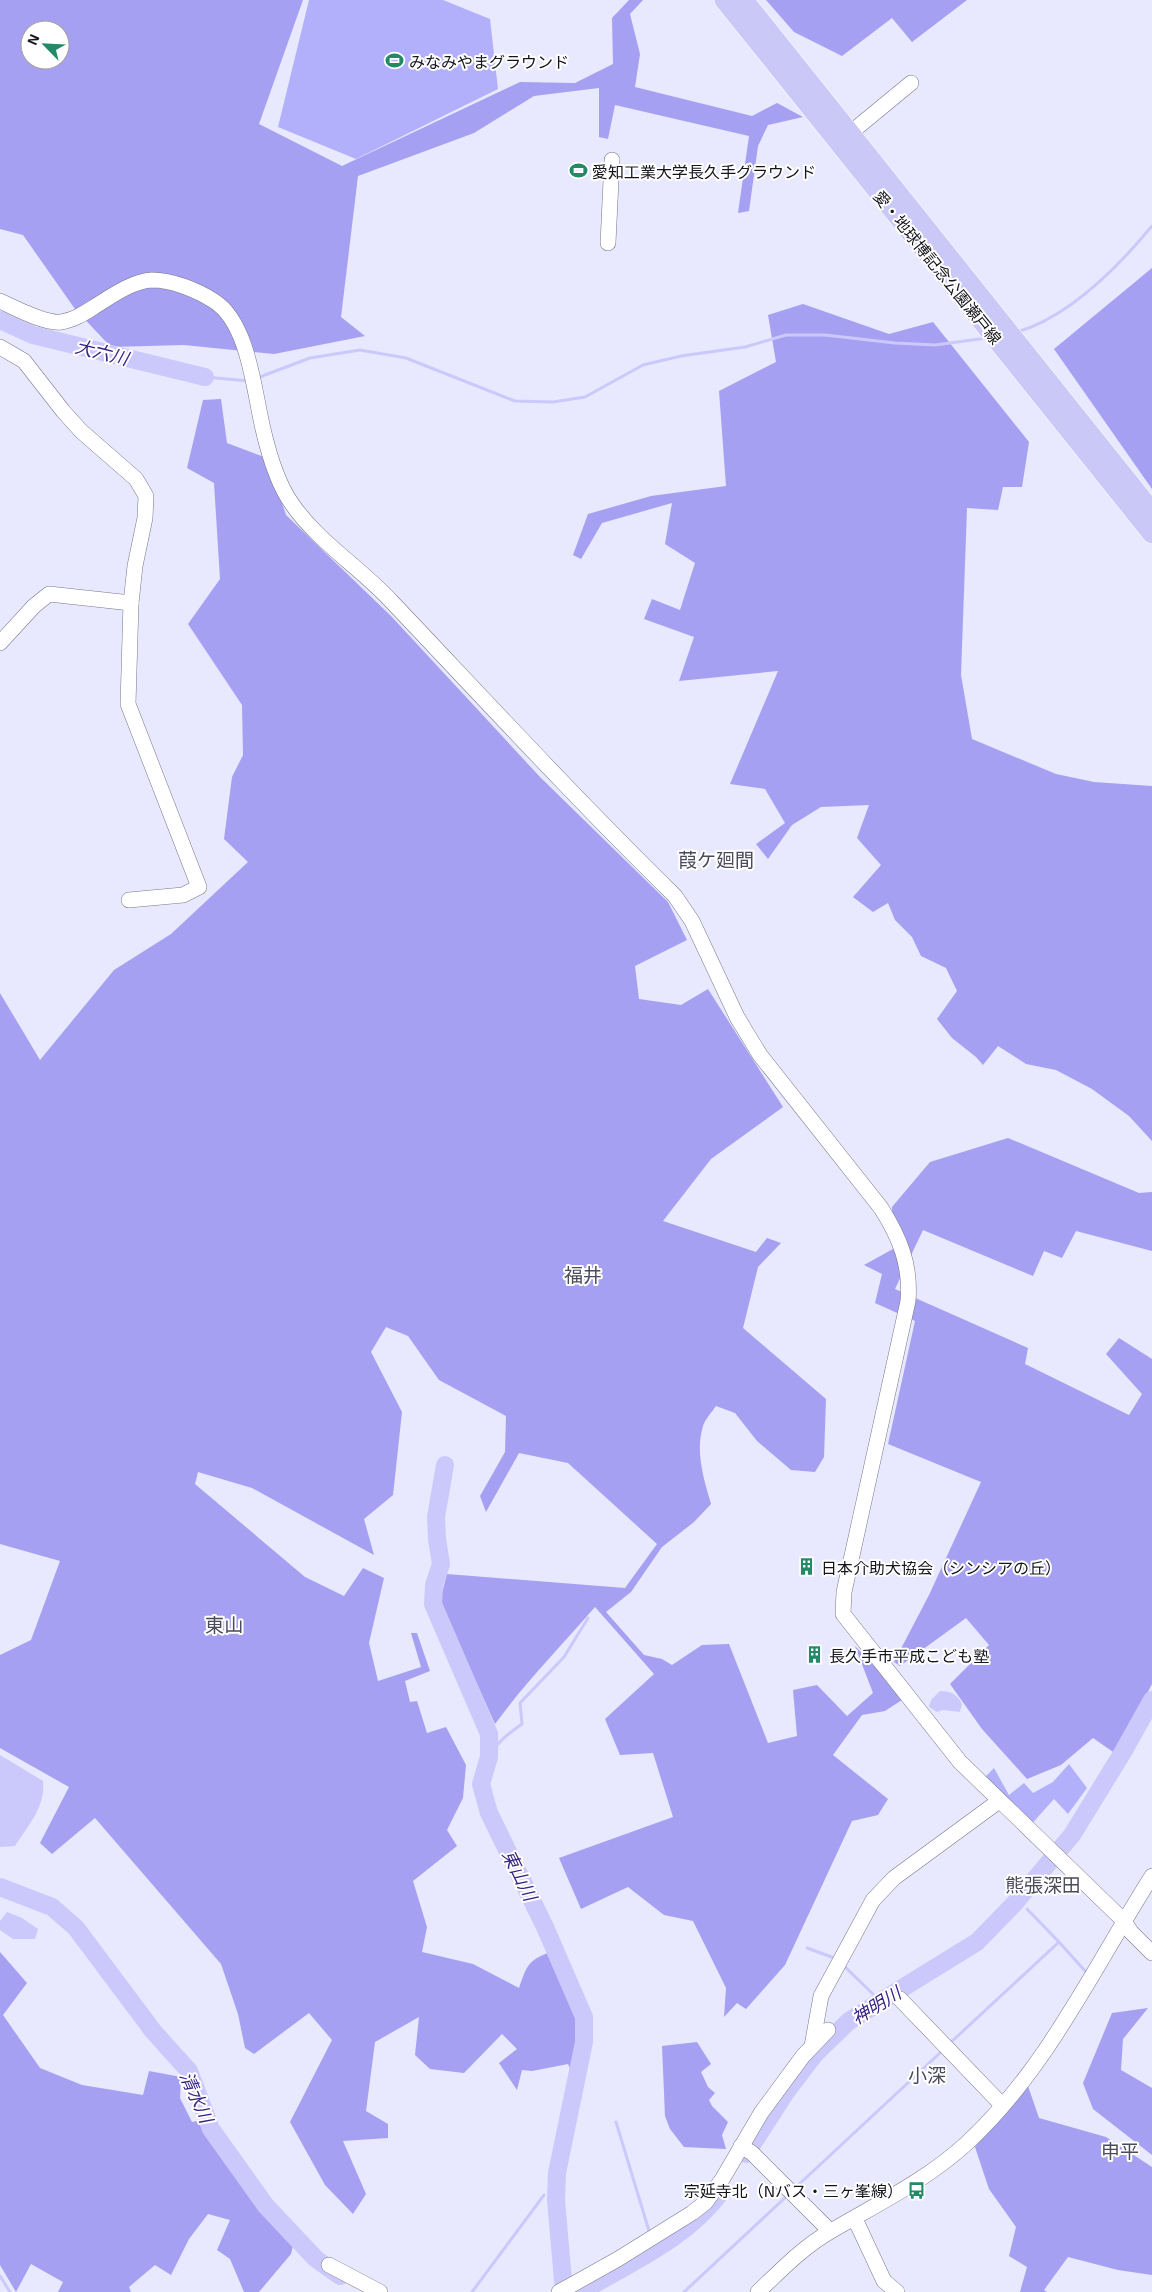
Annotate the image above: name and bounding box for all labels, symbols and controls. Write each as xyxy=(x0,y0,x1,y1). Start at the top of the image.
north arrow xyxy=(20,20,70,70)
text: N xyxy=(23,31,42,48)
sports icon: みなみやまグラウンド xyxy=(385,51,405,71)
place label: みなみやまグラウンド xyxy=(409,52,569,71)
sports icon: 愛知工業大学長久手グラウンド xyxy=(568,161,588,181)
place label: 愛知工業大学長久手グラウンド xyxy=(592,162,816,181)
street label: 愛・地球博記念公園瀬戸線 xyxy=(870,186,1006,348)
water label: 大六川 xyxy=(73,335,133,370)
district label: 葭ケ廻間 xyxy=(678,848,754,871)
district label: 福井 xyxy=(564,1263,602,1286)
building icon: 日本介助犬協会（シンシアの丘） xyxy=(797,1557,817,1577)
place label: 日本介助犬協会（シンシアの丘） xyxy=(821,1558,1061,1577)
district label: 東山 xyxy=(205,1613,243,1636)
building icon: 長久手市平成こども塾 xyxy=(805,1645,825,1665)
place label: 長久手市平成こども塾 xyxy=(829,1646,989,1665)
water label: 東山川 xyxy=(498,1846,543,1906)
district label: 熊張深田 xyxy=(1005,1873,1081,1896)
water label: 神明川 xyxy=(847,1980,906,2029)
district label: 小深 xyxy=(908,2063,946,2086)
water label: 清水川 xyxy=(176,2068,219,2128)
district label: 申平 xyxy=(1101,2139,1139,2162)
bus stop icon: 宗延寺北（Nバス・三ヶ峯線） xyxy=(907,2180,927,2200)
place label: 宗延寺北（Nバス・三ヶ峯線） xyxy=(684,2181,903,2200)

